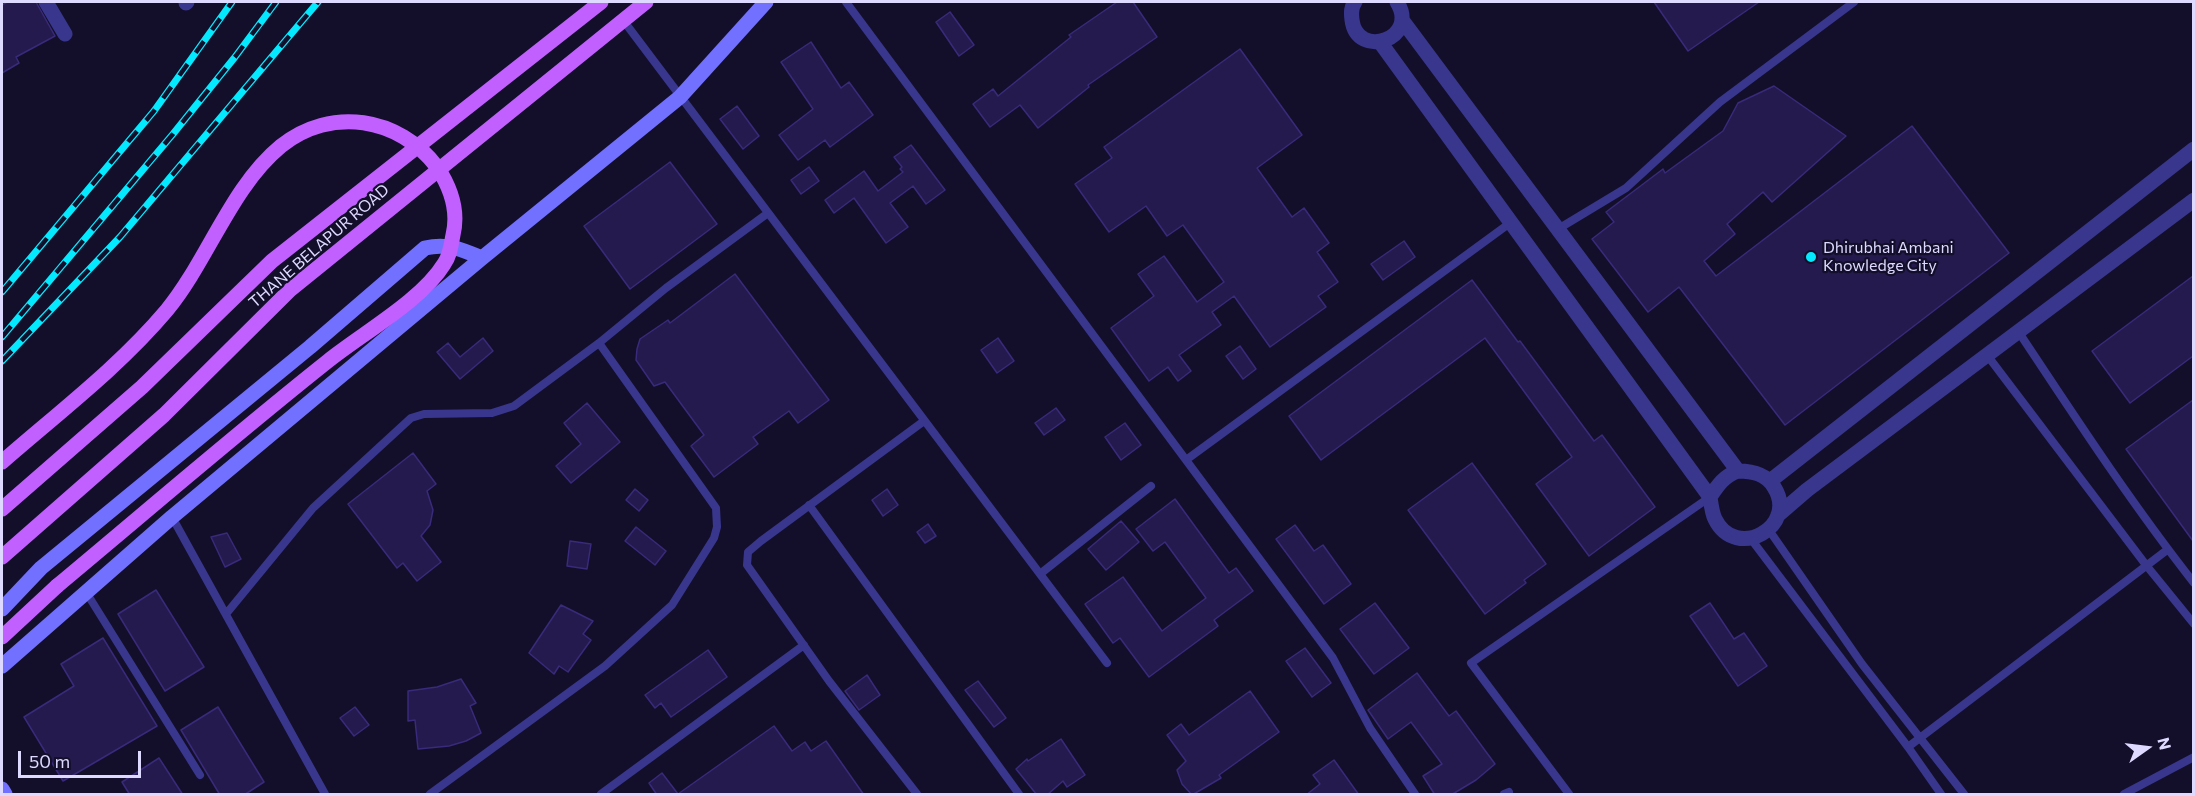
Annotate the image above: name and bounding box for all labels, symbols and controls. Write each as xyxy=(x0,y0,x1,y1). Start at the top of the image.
street label: THANE BELAPUR ROAD xyxy=(245,180,393,312)
place label: Dhirubhai Ambani Knowledge City xyxy=(1823,238,1954,276)
marker: Dhirubhai Ambani Knowledge City xyxy=(1804,250,1818,264)
north arrow xyxy=(2117,718,2177,778)
text: N xyxy=(2154,735,2176,752)
scale bar xyxy=(21,739,144,777)
text: 50 m xyxy=(29,750,70,772)

